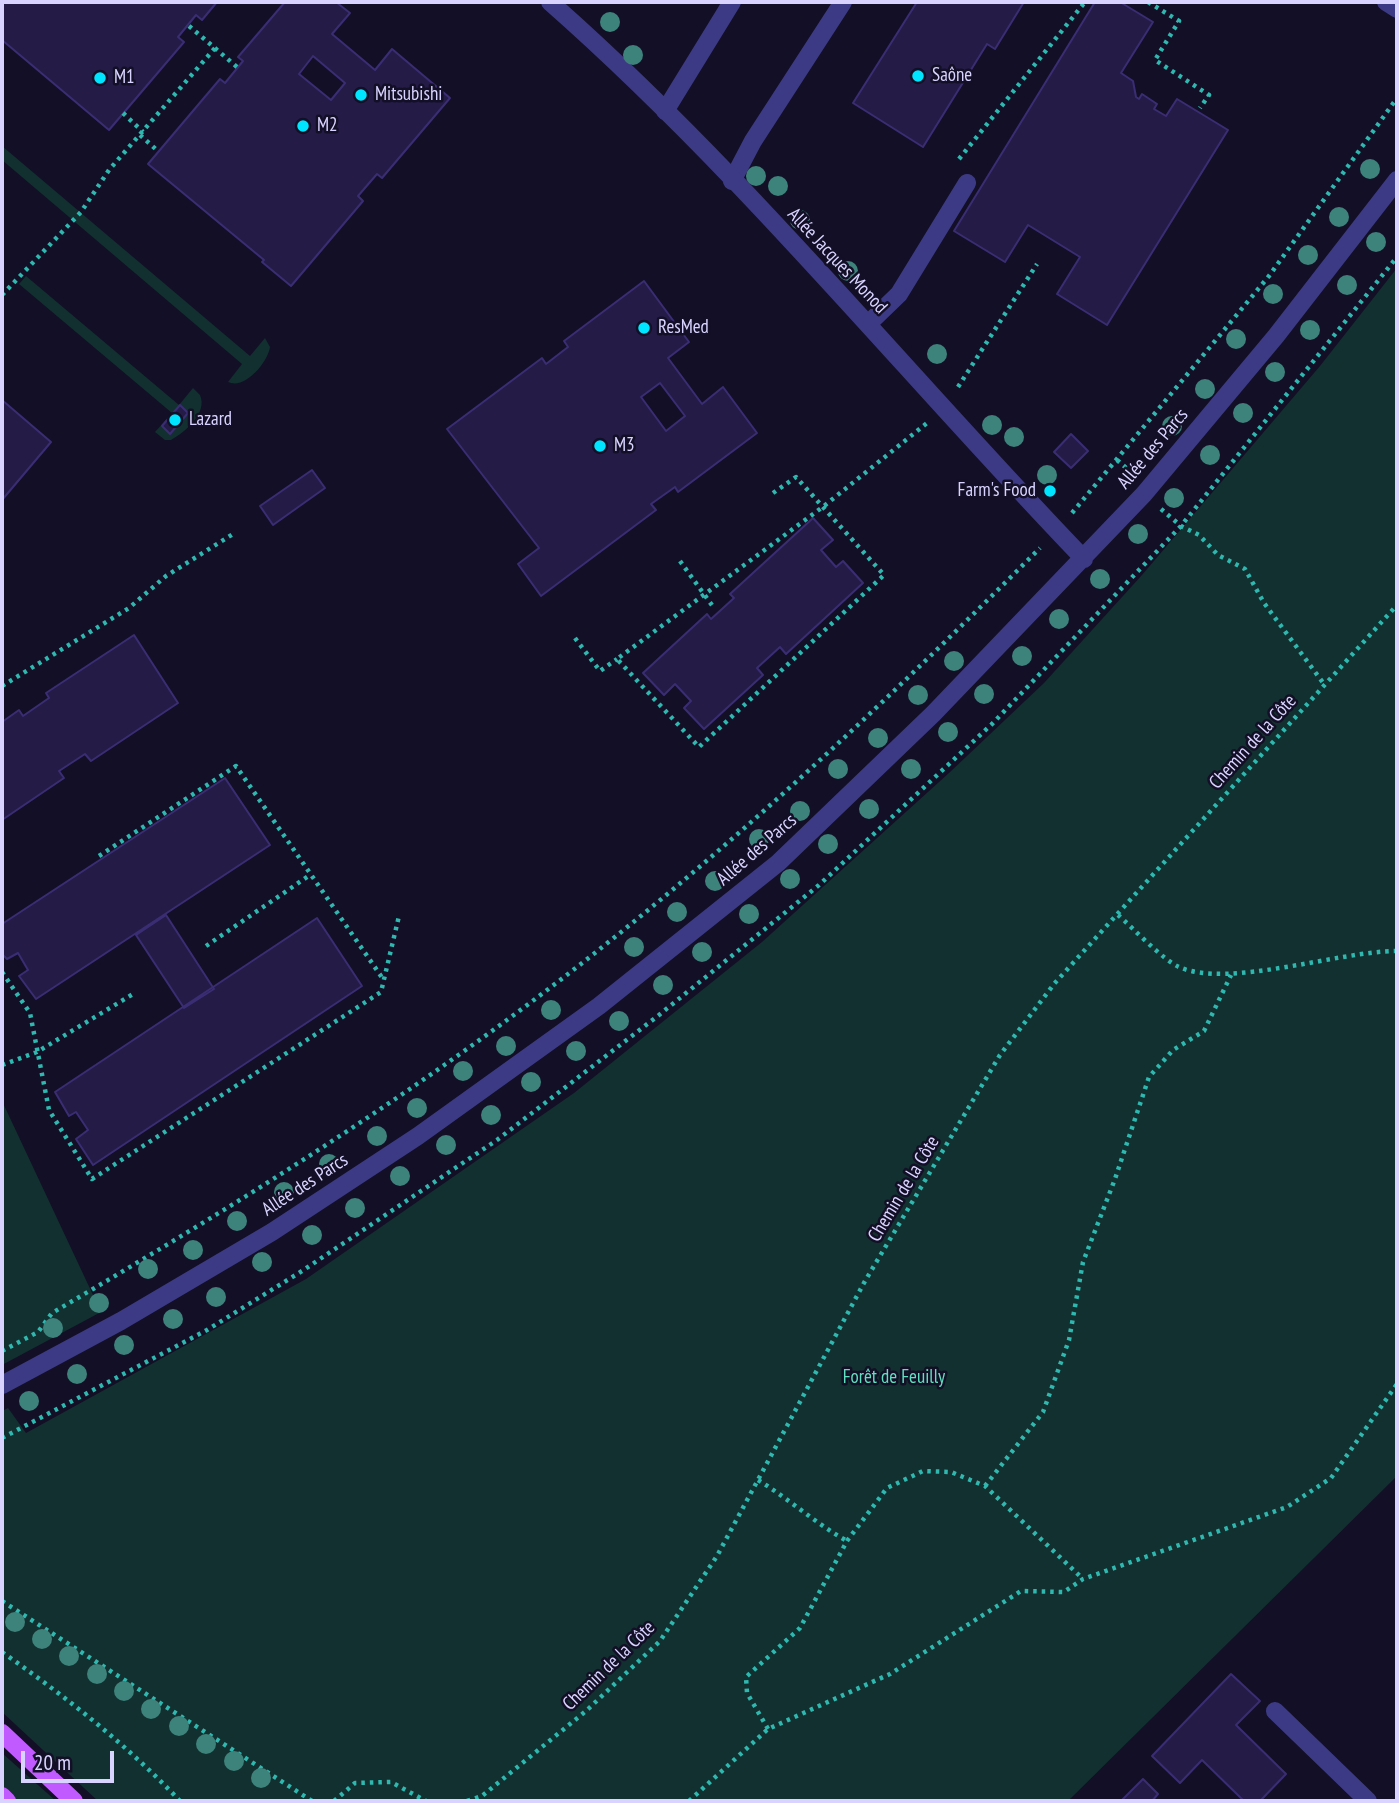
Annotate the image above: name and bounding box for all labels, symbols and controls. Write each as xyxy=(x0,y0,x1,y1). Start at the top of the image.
place label: Saône xyxy=(932,65,972,87)
place label: M1 xyxy=(114,67,135,89)
marker: Saône xyxy=(910,68,926,84)
marker: M1 xyxy=(92,70,108,86)
place label: Mitsubishi xyxy=(375,84,442,106)
marker: Mitsubishi xyxy=(353,87,369,103)
place label: M2 xyxy=(317,115,338,137)
marker: M2 xyxy=(295,118,311,134)
street label: Allée Jacques Monod xyxy=(782,204,892,318)
place label: ResMed xyxy=(658,317,709,339)
marker: ResMed xyxy=(636,320,652,336)
street label: Allée des Parcs xyxy=(1113,404,1193,494)
place label: Lazard xyxy=(189,409,232,431)
marker: Lazard xyxy=(167,412,183,428)
place label: M3 xyxy=(614,435,635,457)
marker: M3 xyxy=(592,438,608,454)
place label: Farm's Food xyxy=(958,480,1036,502)
marker: Farm's Food xyxy=(1042,483,1058,499)
street label: Chemin de la Côte xyxy=(1205,690,1301,794)
street label: Allée des Parcs xyxy=(713,809,801,891)
street label: Chemin de la Côte xyxy=(864,1132,944,1246)
street label: Allée des Parcs xyxy=(258,1149,352,1221)
park label: Forêt de Feuilly xyxy=(843,1367,945,1389)
street label: Chemin de la Côte xyxy=(558,1616,660,1716)
scale bar xyxy=(24,1736,117,1780)
text: 20 m xyxy=(34,1749,71,1776)

